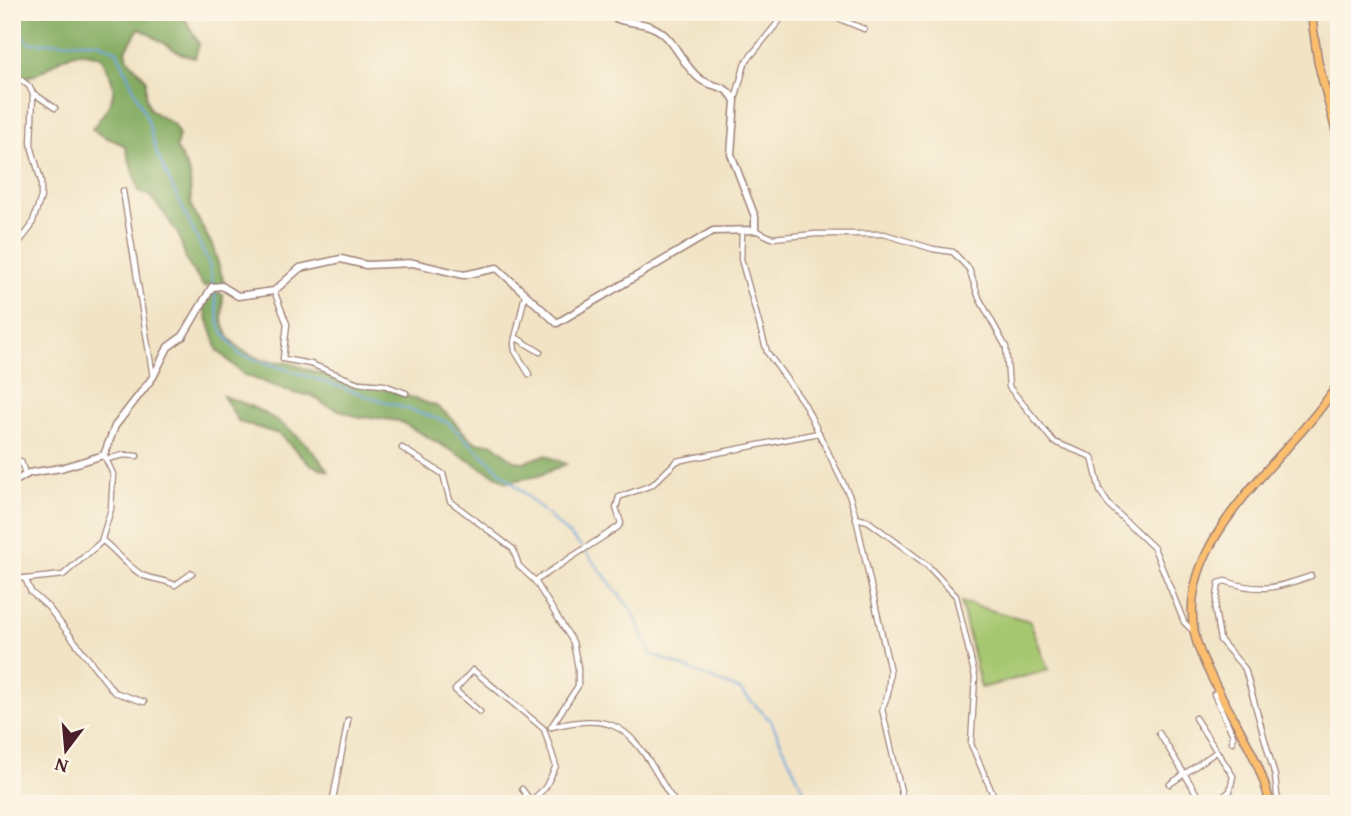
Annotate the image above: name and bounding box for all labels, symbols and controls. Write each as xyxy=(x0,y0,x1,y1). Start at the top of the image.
north arrow xyxy=(32,714,102,784)
text: N xyxy=(51,751,71,782)

